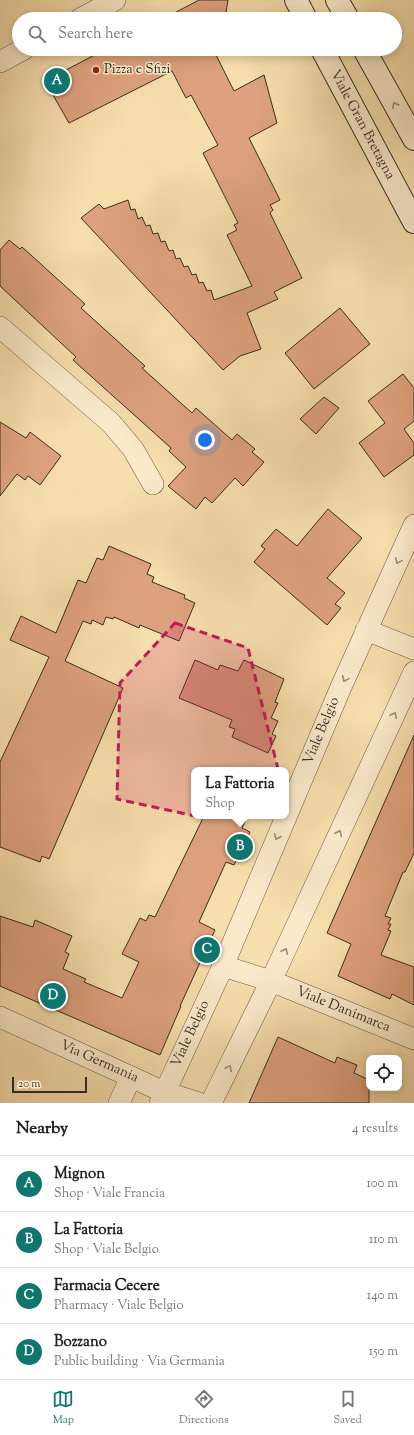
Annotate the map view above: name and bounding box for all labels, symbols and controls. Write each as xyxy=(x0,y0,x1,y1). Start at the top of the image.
search box xyxy=(12,12,402,56)
icon: search xyxy=(26,23,48,45)
text: Search here xyxy=(58,24,133,45)
place label: Pizza e Sfizi xyxy=(104,60,170,80)
marker: Pizza e Sfizi xyxy=(91,65,101,75)
pin: A xyxy=(44,66,70,96)
street label: Viale Gran Bretagna xyxy=(325,67,400,184)
one-way arrow xyxy=(393,102,400,109)
your location xyxy=(195,430,215,450)
one-way arrow xyxy=(395,556,403,564)
one-way arrow xyxy=(341,676,349,683)
street label: Viale Belgio xyxy=(299,694,345,768)
one-way arrow xyxy=(389,711,397,719)
popup xyxy=(191,767,289,819)
text: La Fattoria xyxy=(205,774,275,795)
text: Shop xyxy=(205,795,235,813)
one-way arrow xyxy=(335,829,343,836)
pin: B xyxy=(227,832,253,862)
one-way arrow xyxy=(274,834,282,841)
pin: C xyxy=(194,935,220,965)
one-way arrow xyxy=(280,947,288,955)
pin: D xyxy=(40,981,66,1011)
street label: Viale Danimarca xyxy=(293,982,394,1038)
street label: Viale Belgio xyxy=(167,997,215,1071)
street label: Via Germania xyxy=(57,1036,142,1088)
map controls xyxy=(366,1055,402,1091)
button: locate xyxy=(366,1055,402,1091)
one-way arrow xyxy=(224,1065,231,1072)
scale bar xyxy=(12,1075,87,1094)
text: 20 m xyxy=(18,1076,40,1092)
text: Nearby xyxy=(16,1117,68,1141)
text: 4 results xyxy=(352,1120,398,1138)
text: Mignon xyxy=(54,1164,105,1185)
text: A xyxy=(24,1175,34,1193)
text: 100 m xyxy=(366,1175,398,1193)
text: Shop · Viale Francia xyxy=(54,1185,165,1203)
text: La Fattoria xyxy=(54,1220,123,1241)
text: B xyxy=(25,1231,33,1249)
text: 110 m xyxy=(369,1231,398,1249)
text: Shop · Viale Belgio xyxy=(54,1241,159,1259)
text: Farmacia Cecere xyxy=(54,1276,160,1297)
text: C xyxy=(24,1287,34,1305)
text: 140 m xyxy=(367,1287,398,1305)
text: Pharmacy · Viale Belgio xyxy=(54,1297,184,1315)
text: Bozzano xyxy=(54,1332,107,1353)
text: D xyxy=(24,1343,34,1361)
text: 150 m xyxy=(369,1343,398,1361)
text: Public building · Via Germania xyxy=(54,1353,225,1371)
tab: Map xyxy=(52,1388,74,1428)
tab: Directions xyxy=(179,1388,229,1428)
tab: Saved xyxy=(333,1388,362,1428)

